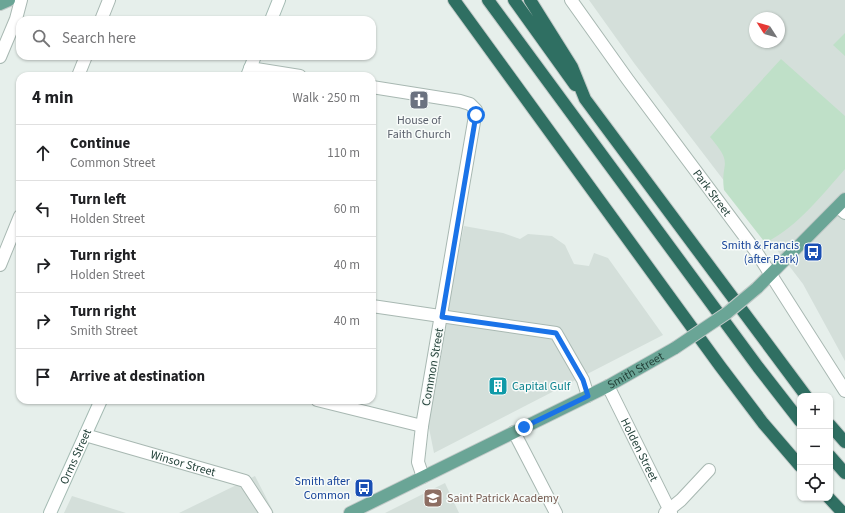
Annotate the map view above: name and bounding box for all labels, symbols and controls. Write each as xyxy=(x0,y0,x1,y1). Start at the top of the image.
north arrow xyxy=(749,12,785,48)
search box xyxy=(16,16,376,60)
icon: search xyxy=(30,27,52,49)
text: Search here xyxy=(62,28,136,49)
text: 4 min xyxy=(32,86,73,110)
text: Walk · 250 m xyxy=(292,89,360,107)
church icon: House of Faith Church xyxy=(408,89,430,111)
route start xyxy=(467,106,485,124)
place label: House of Faith Church xyxy=(387,112,451,143)
text: Continue xyxy=(70,133,130,154)
icon: ahead xyxy=(32,142,54,164)
text: 110 m xyxy=(327,144,360,162)
text: Common Street xyxy=(70,154,155,172)
street label: Park Street xyxy=(689,166,735,220)
text: Turn left xyxy=(70,189,126,210)
icon: left xyxy=(32,198,54,220)
text: 60 m xyxy=(334,200,360,218)
text: Holden Street xyxy=(70,210,145,228)
place label: Smith & Francis (after Park) xyxy=(721,237,799,268)
bus stop icon: Smith & Francis (after Park) xyxy=(802,241,824,263)
text: Turn right xyxy=(70,245,136,266)
icon: right xyxy=(32,254,54,276)
text: 40 m xyxy=(334,256,360,274)
text: Holden Street xyxy=(70,266,145,284)
text: Turn right xyxy=(70,301,136,322)
icon: right xyxy=(32,310,54,332)
text: 40 m xyxy=(334,312,360,330)
text: Smith Street xyxy=(70,322,138,340)
street label: Common Street xyxy=(418,327,448,407)
street label: Smith Street xyxy=(604,348,667,393)
icon: arrive xyxy=(32,366,54,388)
text: Arrive at destination xyxy=(70,366,205,387)
building icon: Capital Gulf xyxy=(487,375,509,397)
place label: Capital Gulf xyxy=(512,378,571,395)
map controls xyxy=(797,393,833,501)
button: + xyxy=(797,393,833,429)
street label: Holden Street xyxy=(617,415,663,484)
route end xyxy=(515,418,533,436)
street label: Orms Street xyxy=(55,426,96,487)
button: − xyxy=(797,429,833,465)
street label: Winsor Street xyxy=(148,446,218,481)
button: locate xyxy=(797,465,833,501)
place label: Smith after Common xyxy=(295,473,351,504)
bus stop icon: Smith after Common xyxy=(353,477,375,499)
school or university icon: Saint Patrick Academy xyxy=(422,487,444,509)
place label: Saint Patrick Academy xyxy=(447,490,559,507)

